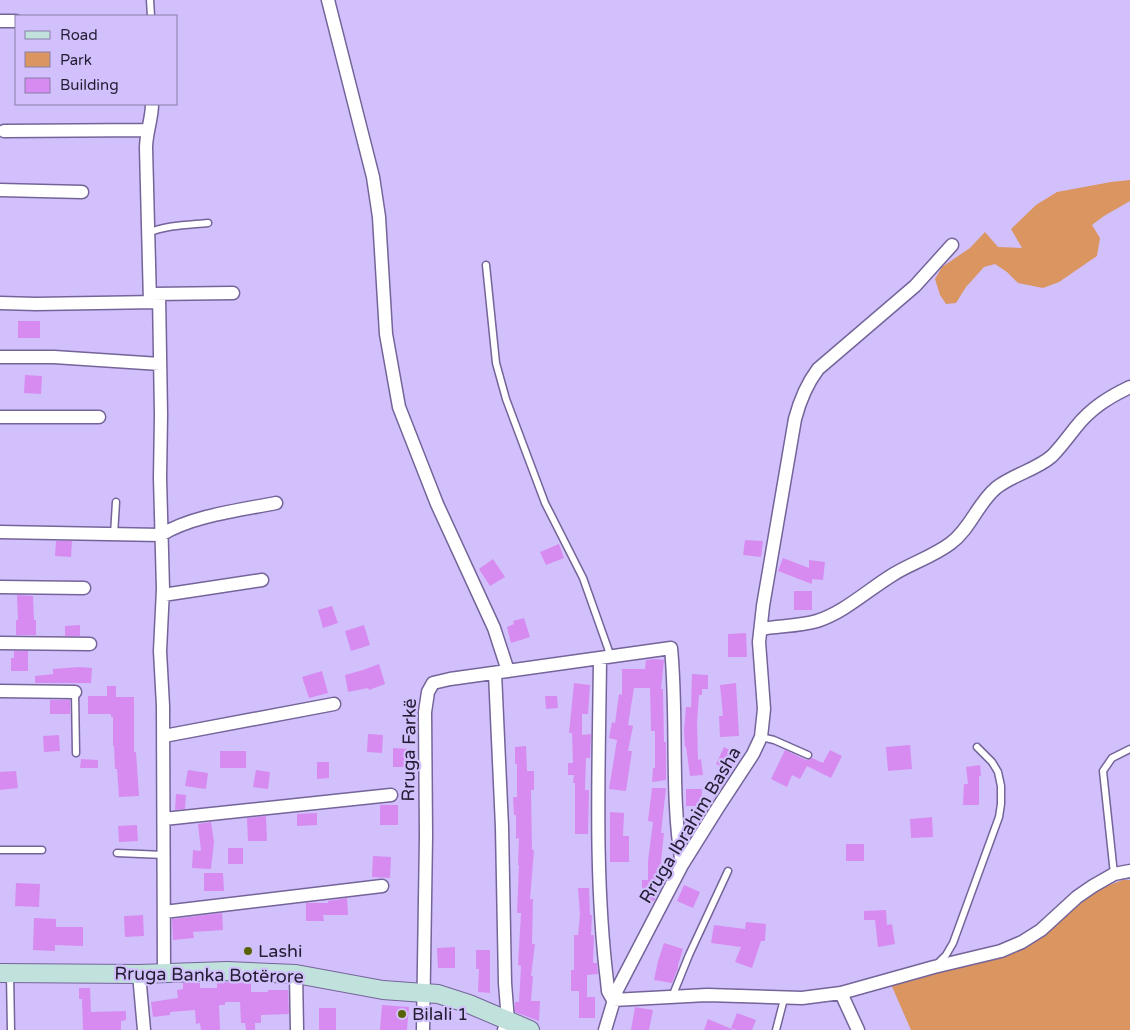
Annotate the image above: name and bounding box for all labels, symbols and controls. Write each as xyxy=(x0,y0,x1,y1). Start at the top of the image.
legend xyxy=(15,15,178,105)
text: Road xyxy=(60,26,98,44)
text: Park xyxy=(60,51,92,69)
text: Building xyxy=(60,76,119,94)
street label: Rruga Farkë xyxy=(397,698,421,802)
street label: Rruga Ibrahim Basha xyxy=(634,743,746,907)
place label: Lashi xyxy=(258,940,303,962)
marker: Lashi xyxy=(242,945,254,957)
street label: Rruga Banka Botërore xyxy=(114,962,304,988)
place label: Bilali 1 xyxy=(412,1003,468,1025)
marker: Bilali 1 xyxy=(396,1008,408,1020)

